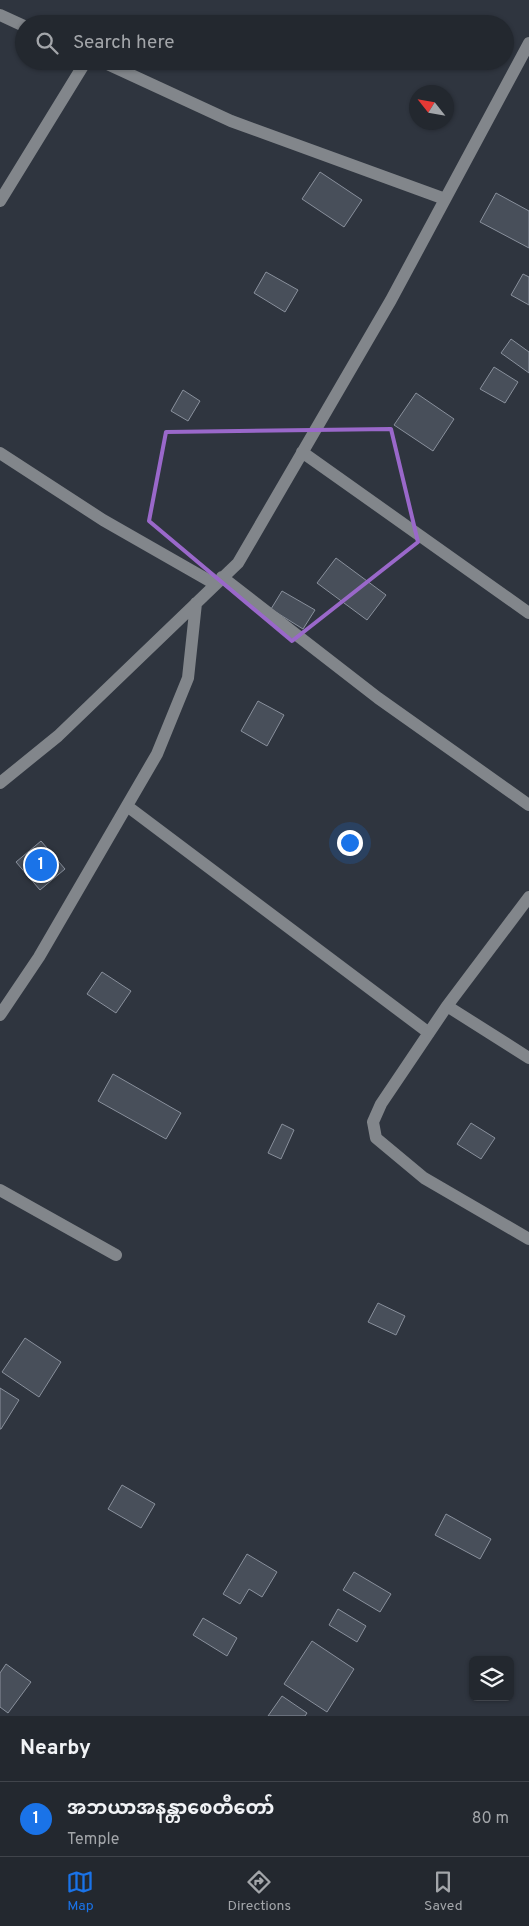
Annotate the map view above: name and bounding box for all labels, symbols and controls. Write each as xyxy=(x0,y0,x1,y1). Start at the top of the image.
search box xyxy=(15,15,514,70)
icon: search xyxy=(33,29,61,57)
text: Search here xyxy=(73,31,175,55)
north arrow xyxy=(409,85,454,130)
your location xyxy=(337,830,363,856)
pin: 1 xyxy=(25,846,57,884)
map controls xyxy=(469,1656,514,1701)
button: layers xyxy=(469,1656,514,1701)
text: Nearby xyxy=(20,1735,91,1762)
text: အဘယာအနန္တာစေတီတော် xyxy=(67,1797,274,1821)
text: 1 xyxy=(33,1809,39,1829)
text: 80 m xyxy=(472,1809,509,1829)
text: Temple xyxy=(67,1830,119,1850)
tab: Map xyxy=(66,1868,94,1915)
tab: Directions xyxy=(227,1868,291,1915)
tab: Saved xyxy=(424,1868,463,1915)

